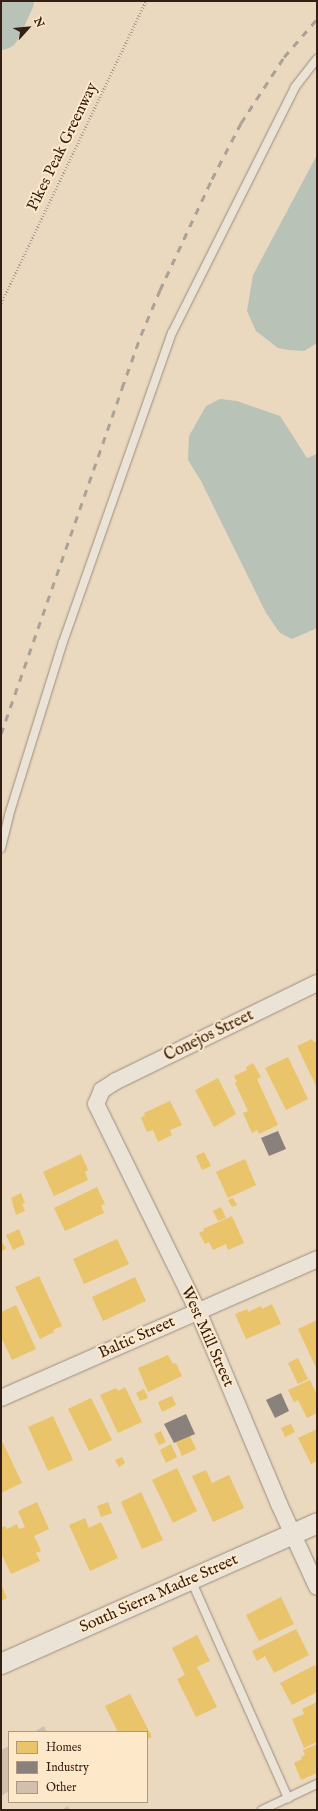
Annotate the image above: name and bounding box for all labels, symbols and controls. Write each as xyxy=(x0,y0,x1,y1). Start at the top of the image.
north arrow xyxy=(8,8,48,48)
text: N xyxy=(30,15,47,30)
street label: Pikes Peak Greenway xyxy=(24,80,102,214)
street label: Conejos Street xyxy=(161,1006,257,1066)
street label: West Mill Street xyxy=(176,1284,238,1390)
street label: Baltic Street xyxy=(96,1313,178,1363)
street label: South Sierra Madre Street xyxy=(77,1550,241,1638)
legend xyxy=(8,1731,148,1803)
text: Homes xyxy=(46,1740,82,1755)
text: Industry xyxy=(46,1760,89,1775)
text: Other xyxy=(46,1780,76,1795)

